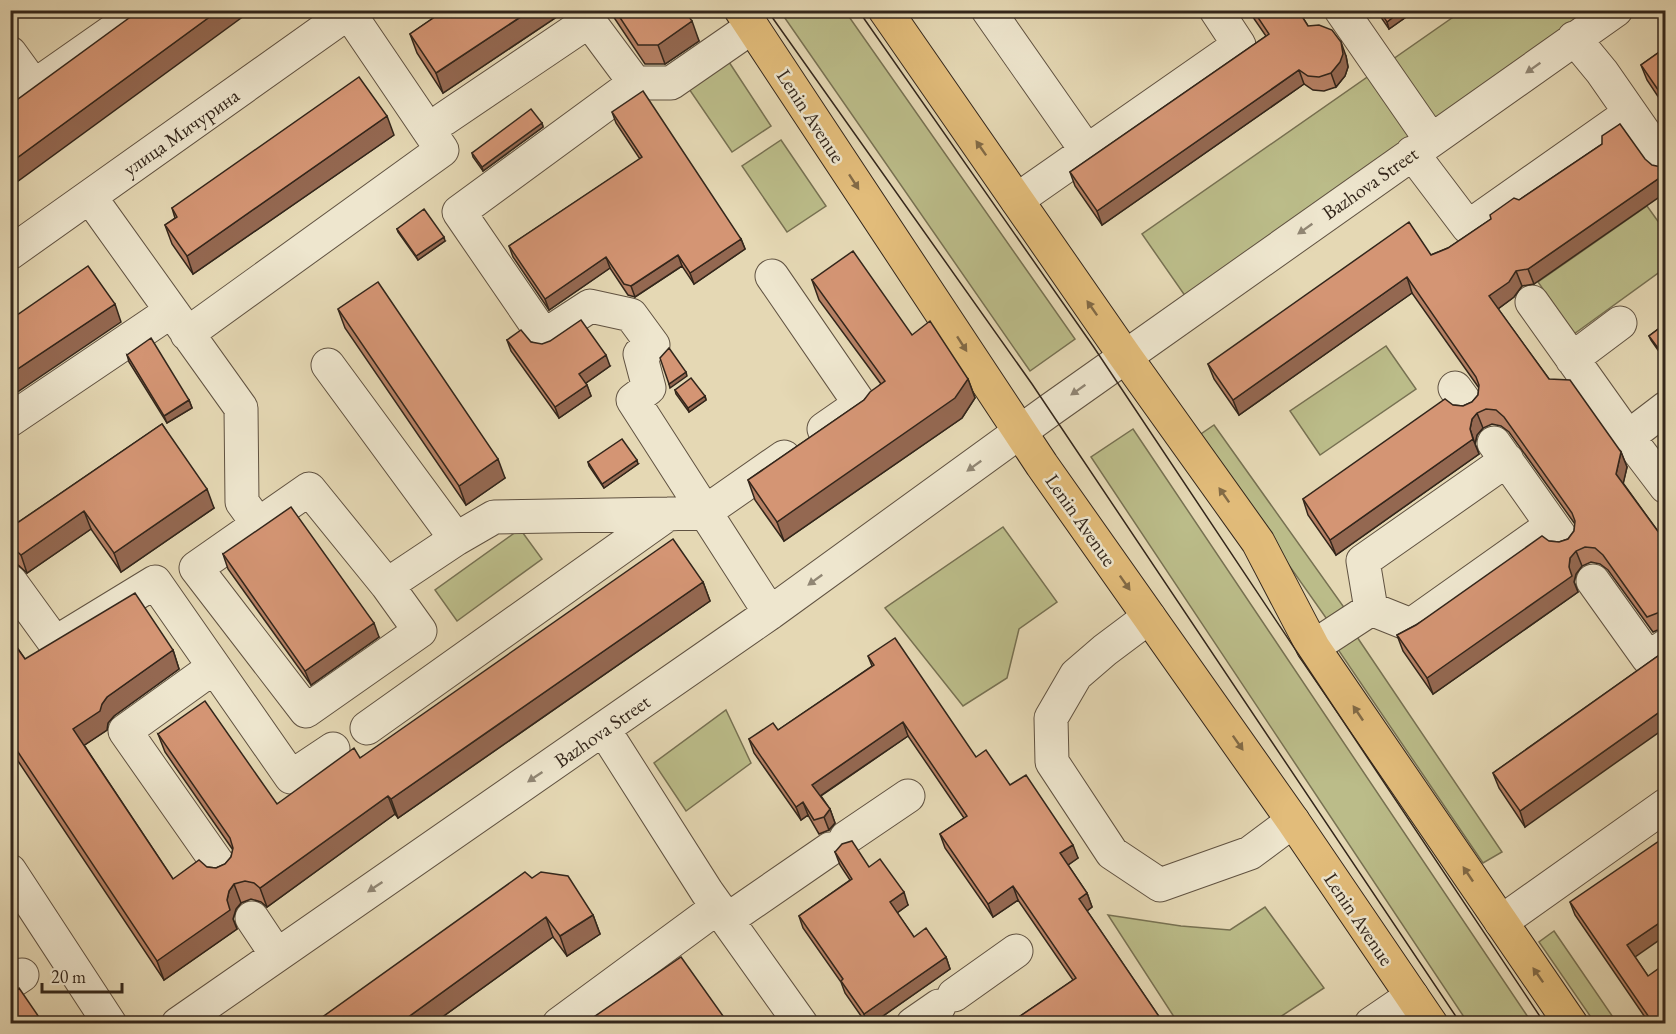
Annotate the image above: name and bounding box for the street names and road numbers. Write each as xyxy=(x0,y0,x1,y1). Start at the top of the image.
street label: Lenin Avenue xyxy=(771,64,851,168)
street label: улица Мичурина xyxy=(118,82,244,182)
street label: Bazhova Street xyxy=(1317,140,1424,226)
street label: Lenin Avenue xyxy=(1040,469,1122,571)
street label: Bazhova Street xyxy=(549,688,656,774)
street label: Lenin Avenue xyxy=(1318,867,1400,971)

